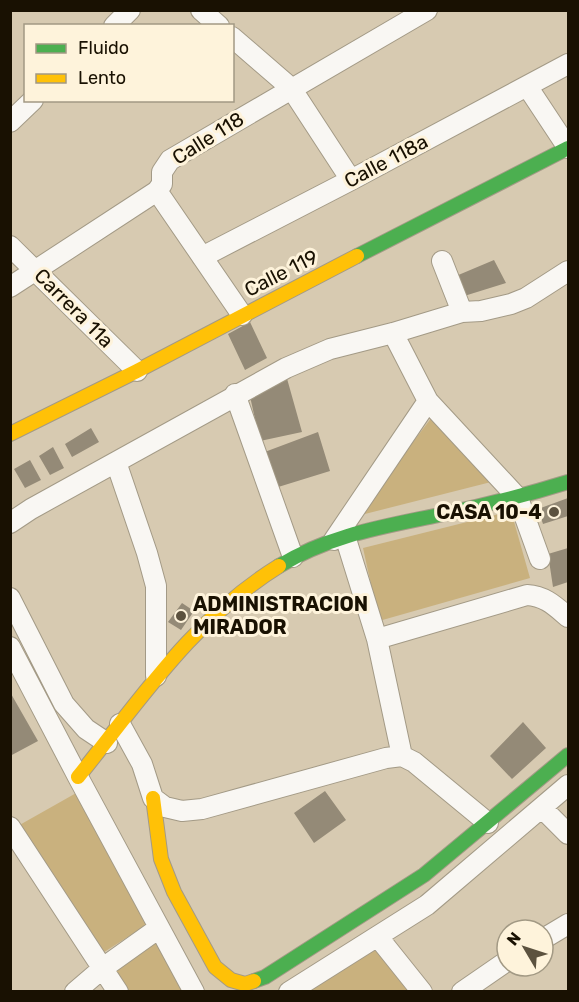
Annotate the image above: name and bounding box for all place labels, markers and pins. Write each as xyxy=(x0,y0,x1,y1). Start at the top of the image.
place label: CASA 10-4 xyxy=(436,500,542,524)
marker: CASA 10-4 xyxy=(547,505,561,519)
place label: ADMINISTRACION MIRADOR xyxy=(193,592,368,639)
marker: ADMINISTRACION MIRADOR xyxy=(174,609,188,623)

